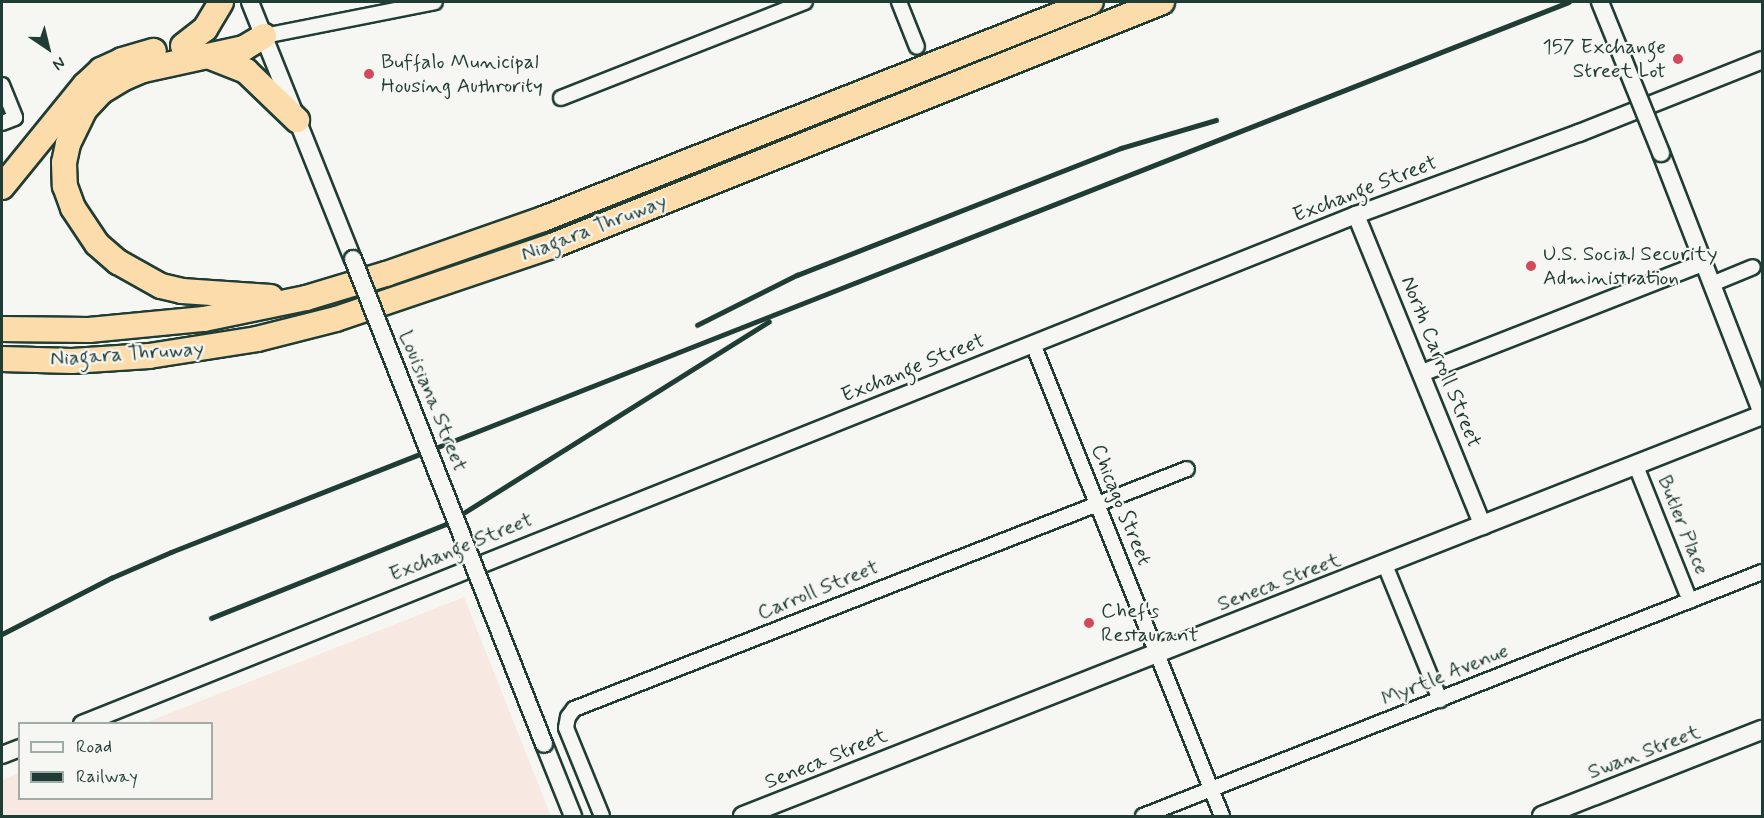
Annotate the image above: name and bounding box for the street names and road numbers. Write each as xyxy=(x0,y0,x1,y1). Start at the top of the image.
street label: Exchange Street xyxy=(1290,150,1440,228)
street label: Niagara Thruway xyxy=(518,189,670,267)
street label: North Carroll Street xyxy=(1395,273,1487,451)
street label: Louisiana Street xyxy=(393,327,473,475)
street label: Exchange Street xyxy=(838,328,988,408)
street label: Niagara Thruway xyxy=(49,336,205,372)
street label: Chicago Street xyxy=(1085,439,1157,571)
street label: Butler Place xyxy=(1652,471,1714,579)
street label: Exchange Street xyxy=(386,507,536,587)
street label: Seneca Street xyxy=(1214,547,1344,617)
street label: Carroll Street xyxy=(754,554,882,626)
street label: Myrtle Avenue xyxy=(1377,638,1513,712)
street label: Swan Street xyxy=(1584,719,1704,785)
street label: Seneca Street xyxy=(761,723,891,795)

